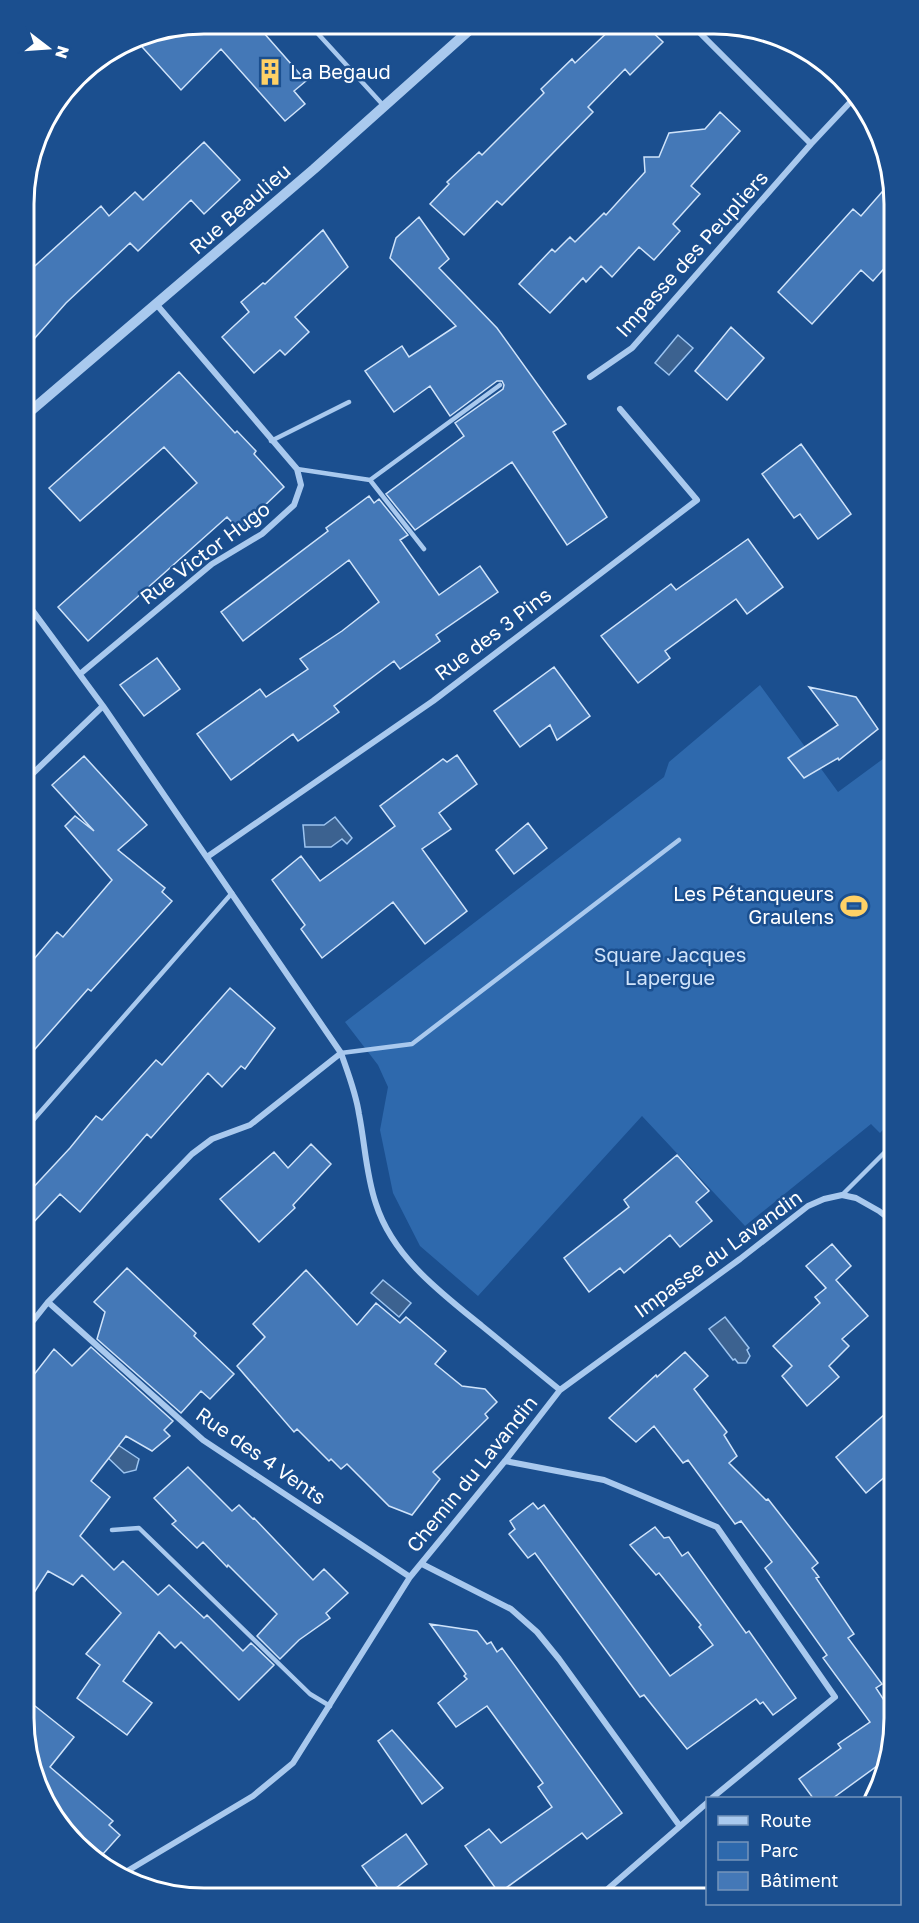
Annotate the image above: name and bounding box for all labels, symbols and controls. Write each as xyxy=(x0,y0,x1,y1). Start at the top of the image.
north arrow xyxy=(18,18,78,78)
text: N xyxy=(51,44,74,61)
building icon: La Begaud xyxy=(255,57,285,87)
place label: La Begaud xyxy=(290,59,391,83)
street label: Rue Beaulieu xyxy=(184,158,295,259)
street label: Impasse des Peupliers xyxy=(610,165,772,341)
street label: Rue Victor Hugo xyxy=(135,496,274,609)
street label: Rue des 3 Pins xyxy=(429,582,555,685)
place label: Les Pétanqueurs Graulens xyxy=(673,881,834,928)
sports icon: Les Pétanqueurs Graulens xyxy=(839,891,869,921)
park label: Square Jacques Lapergue xyxy=(594,942,746,989)
street label: Impasse du Lavandin xyxy=(629,1184,806,1322)
street label: Chemin du Lavandin xyxy=(401,1390,542,1556)
street label: Rue des 4 Vents xyxy=(192,1401,331,1509)
legend xyxy=(706,1797,901,1905)
text: Route xyxy=(760,1809,811,1831)
text: Parc xyxy=(760,1839,799,1861)
text: Bâtiment xyxy=(760,1869,839,1891)

